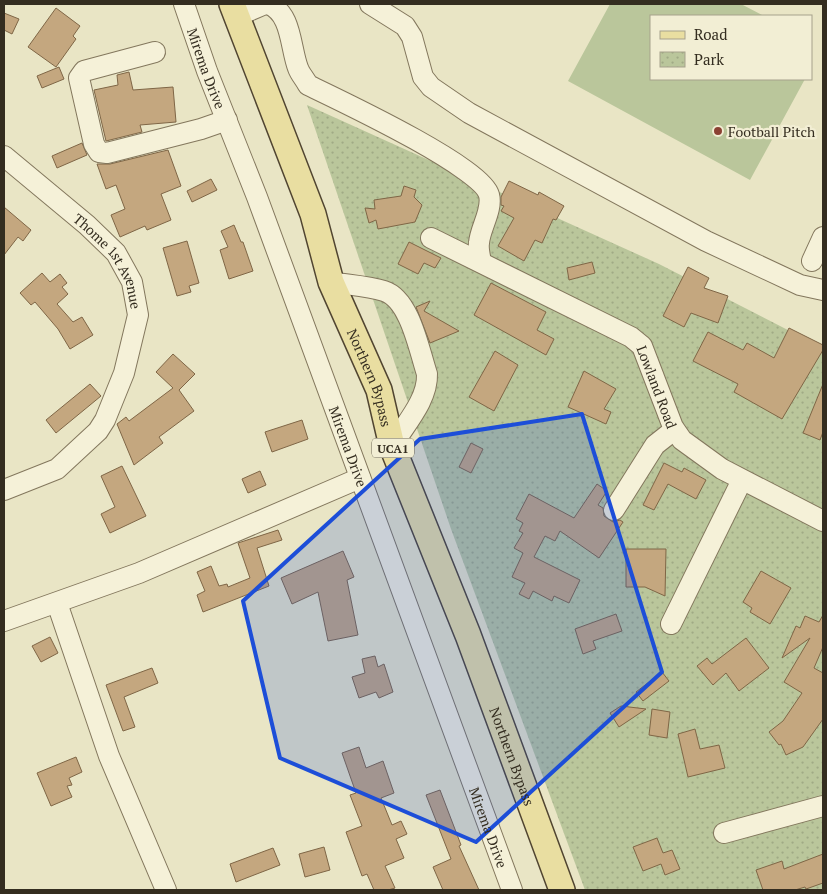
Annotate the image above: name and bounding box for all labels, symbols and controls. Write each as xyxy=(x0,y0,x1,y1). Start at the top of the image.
legend xyxy=(650,15,812,80)
text: Road xyxy=(694,24,727,44)
street label: Mirema Drive xyxy=(183,25,230,111)
text: Park xyxy=(694,49,724,69)
place label: Football Pitch xyxy=(728,122,815,141)
marker: Football Pitch xyxy=(712,125,724,137)
street label: Thome 1st Avenue xyxy=(70,208,146,310)
street label: Northern Bypass xyxy=(343,325,397,428)
street label: Lowland Road xyxy=(633,342,682,431)
street label: Mirema Drive xyxy=(325,403,372,489)
road number: UCA1 xyxy=(372,438,414,458)
street label: Northern Bypass xyxy=(486,704,540,808)
street label: Mirema Drive xyxy=(465,784,512,870)

